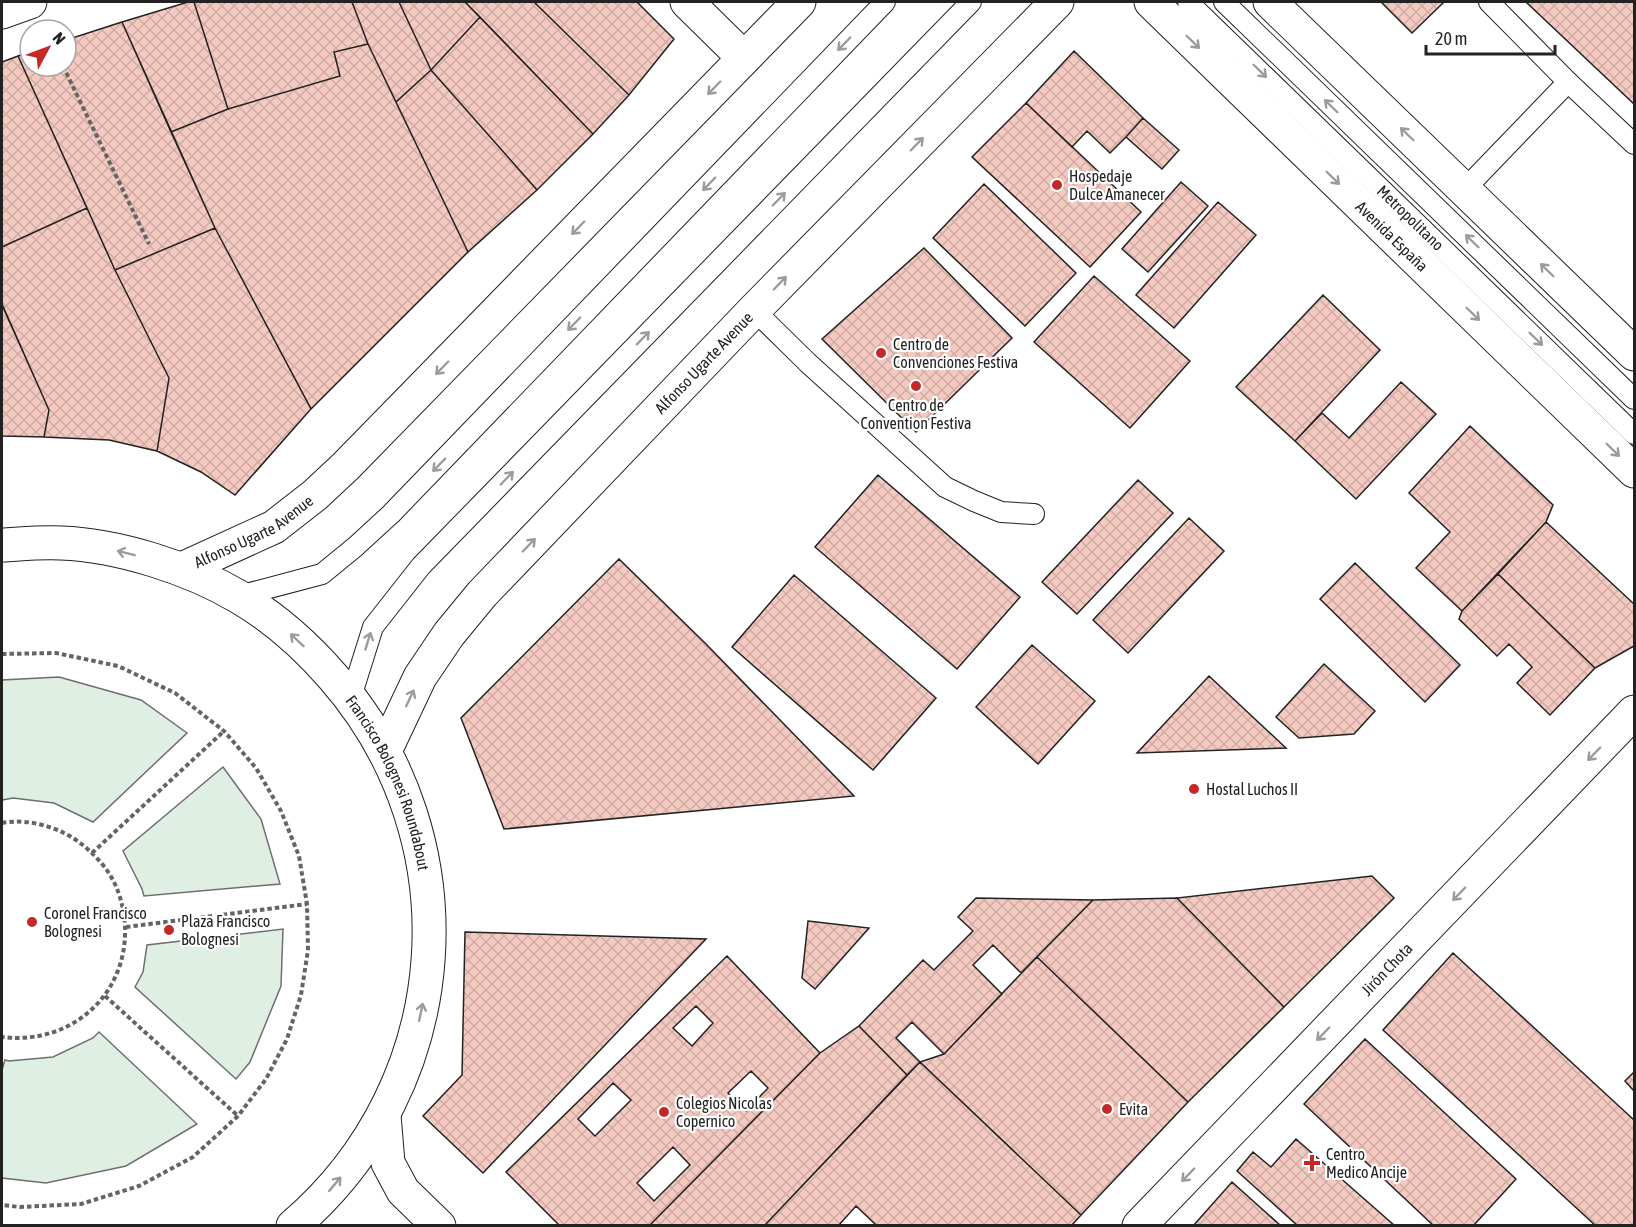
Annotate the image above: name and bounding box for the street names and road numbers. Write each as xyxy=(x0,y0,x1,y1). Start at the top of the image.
street label: Metropolitano xyxy=(1374,182,1448,254)
street label: Avenida España xyxy=(1352,197,1432,275)
street label: Alfonso Ugarte Avenue xyxy=(651,308,756,417)
street label: Alfonso Ugarte Avenue xyxy=(191,491,316,571)
street label: Francisco Bolognesi Roundabout xyxy=(342,692,433,872)
street label: Jirón Chota xyxy=(1357,939,1416,999)

